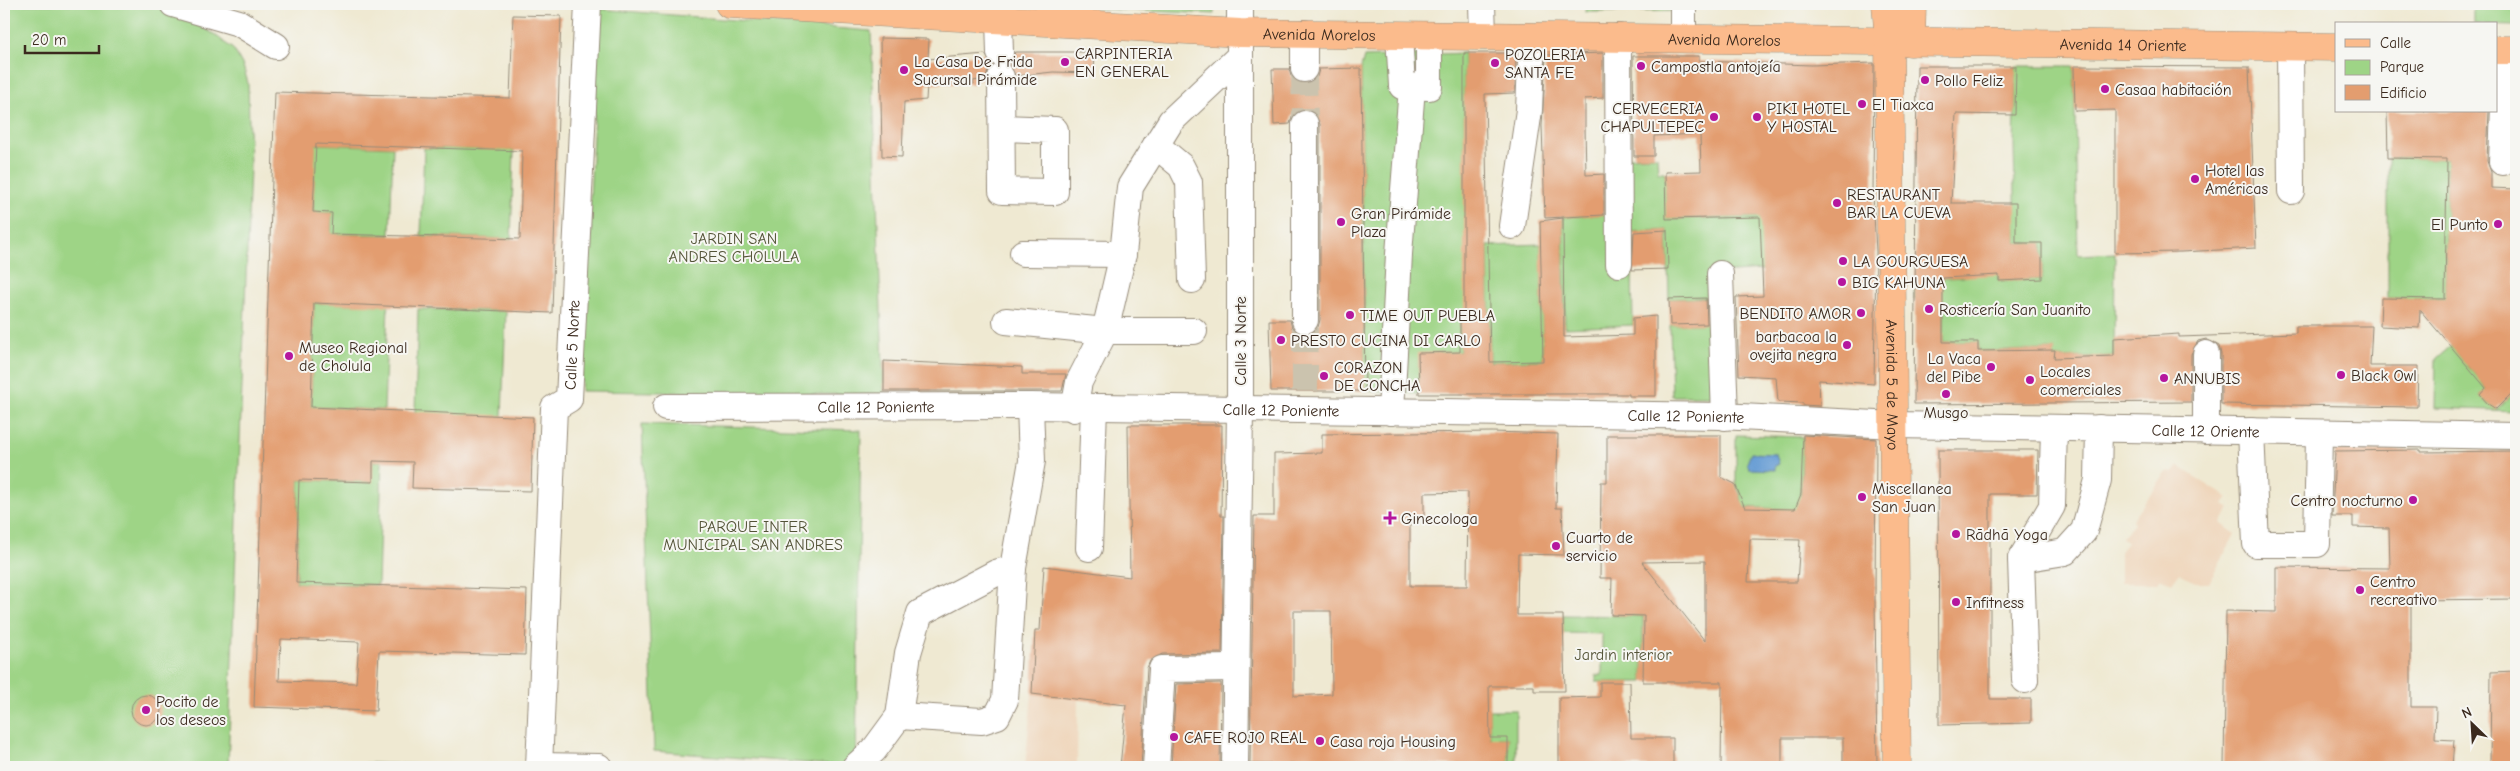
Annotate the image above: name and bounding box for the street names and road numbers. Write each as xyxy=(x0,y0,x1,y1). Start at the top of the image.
street label: Avenida Morelos xyxy=(1263,25,1376,45)
street label: Avenida Morelos xyxy=(1668,30,1781,50)
street label: Avenida 14 Oriente xyxy=(2059,35,2187,55)
street label: Calle 3 Norte xyxy=(1232,296,1250,386)
street label: Calle 5 Norte xyxy=(561,299,584,390)
street label: Avenida 5 de Mayo xyxy=(1882,319,1902,451)
street label: Calle 12 Poniente xyxy=(818,398,934,417)
street label: Calle 12 Poniente xyxy=(1222,401,1340,420)
street label: Calle 12 Poniente xyxy=(1627,407,1745,427)
street label: Calle 12 Oriente xyxy=(2152,422,2260,441)

